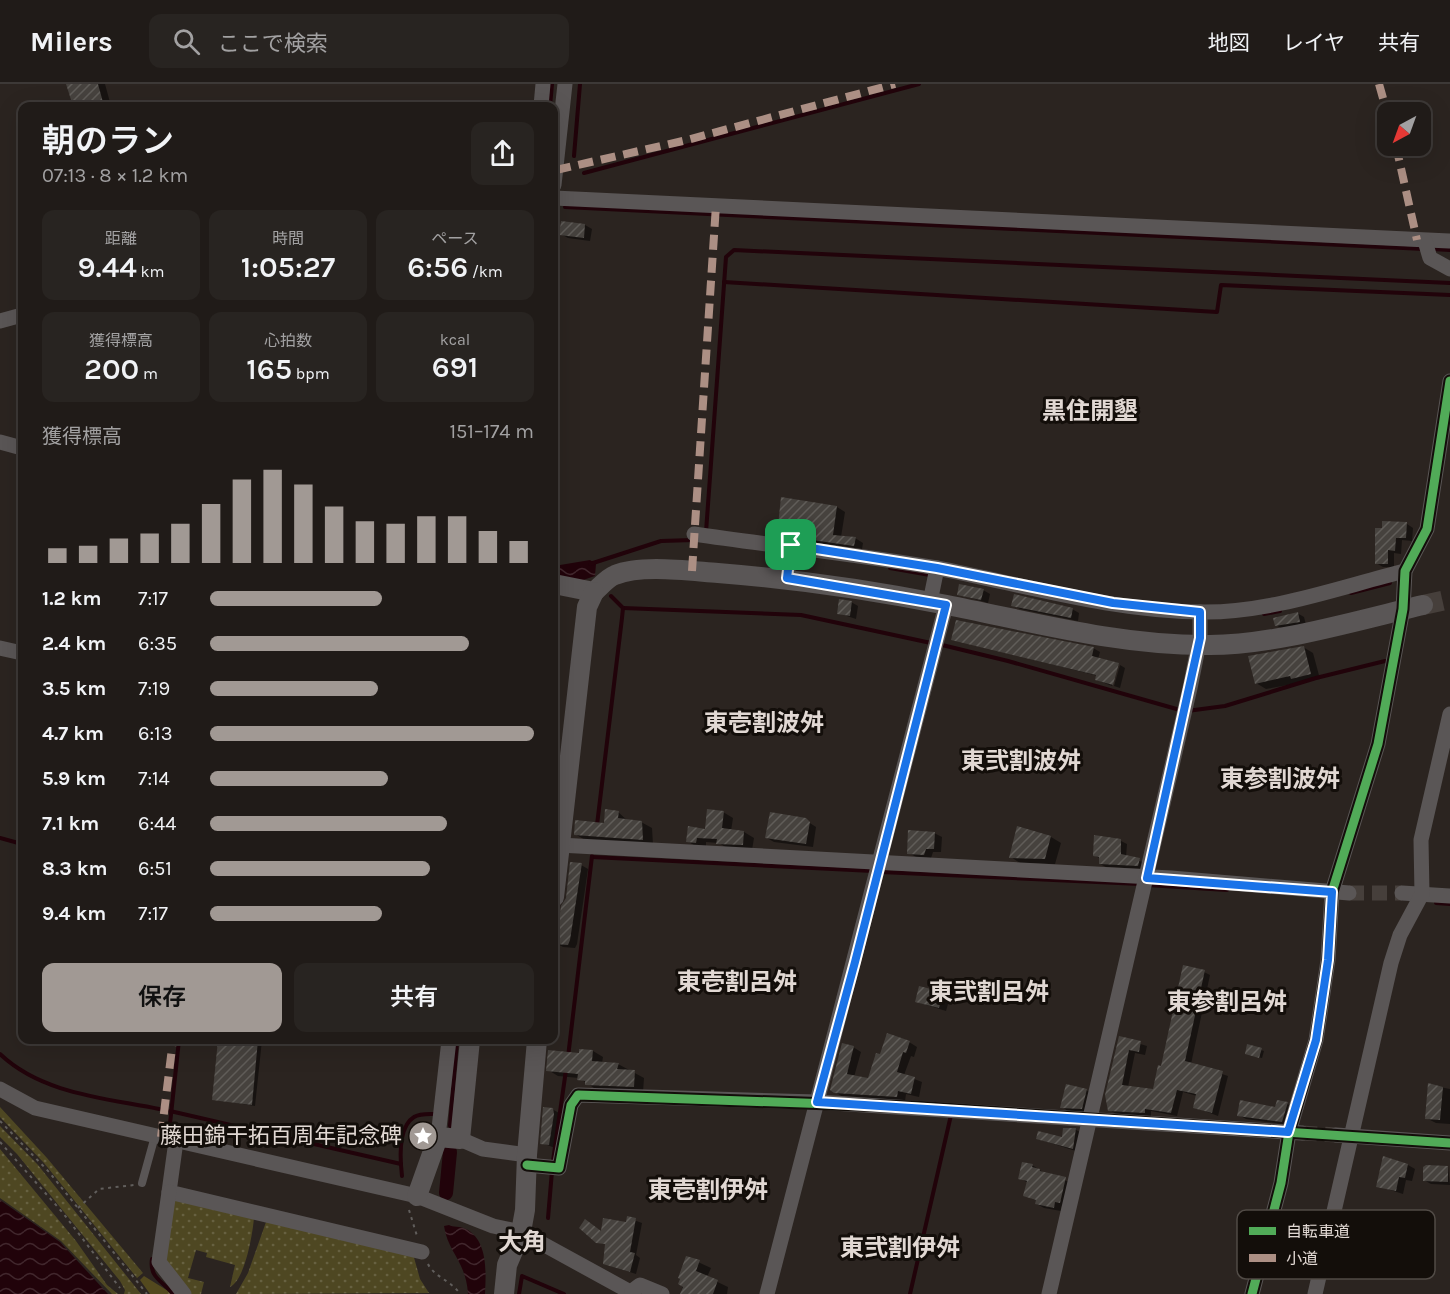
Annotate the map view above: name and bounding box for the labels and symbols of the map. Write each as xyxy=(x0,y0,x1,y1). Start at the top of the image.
north arrow xyxy=(1377,102,1431,156)
district label: 黒住開墾 xyxy=(1042,397,1138,425)
pin xyxy=(765,519,816,570)
district label: 東壱割波舛 xyxy=(704,709,824,737)
district label: 東弐割波舛 xyxy=(961,747,1081,775)
district label: 東参割波舛 xyxy=(1220,765,1340,793)
district label: 東壱割呂舛 xyxy=(677,968,797,996)
district label: 東弐割呂舛 xyxy=(929,978,1049,1006)
district label: 東参割呂舛 xyxy=(1167,988,1287,1016)
place icon: 藤田錦干拓百周年記念碑 xyxy=(407,1120,439,1152)
place label: 藤田錦干拓百周年記念碑 xyxy=(160,1123,402,1149)
district label: 東壱割伊舛 xyxy=(648,1176,768,1204)
legend xyxy=(1237,1210,1435,1279)
text: 自転車道 xyxy=(1286,1222,1350,1241)
district label: 大角 xyxy=(498,1228,546,1256)
district label: 東弐割伊舛 xyxy=(840,1234,960,1262)
text: 小道 xyxy=(1286,1249,1318,1268)

